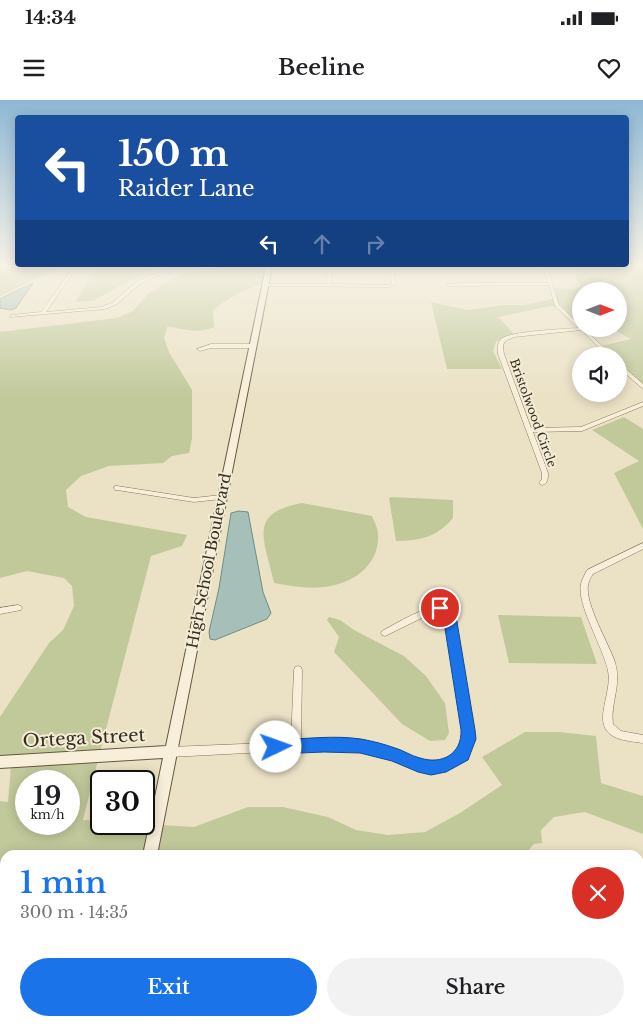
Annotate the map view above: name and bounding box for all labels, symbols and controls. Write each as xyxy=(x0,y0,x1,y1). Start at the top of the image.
text: 14:34 xyxy=(25,6,76,29)
icon: menu xyxy=(20,54,48,82)
text: Beeline xyxy=(278,54,365,81)
icon: heart xyxy=(595,54,623,82)
text: 150 m xyxy=(118,132,229,175)
icon: left xyxy=(35,135,100,200)
text: Raider Lane xyxy=(118,175,255,202)
icon: left xyxy=(255,230,283,258)
icon: ahead xyxy=(308,230,336,258)
icon: right xyxy=(361,230,389,258)
north arrow xyxy=(572,282,628,338)
map controls xyxy=(572,282,627,402)
button: sound xyxy=(572,347,627,402)
street label: Bristolwood Circle xyxy=(507,356,560,469)
street label: High School Boulevard xyxy=(182,471,235,650)
pin xyxy=(419,587,461,629)
icon: arrive xyxy=(426,594,454,622)
position arrow xyxy=(249,720,301,772)
street label: Ortega Street xyxy=(22,724,146,752)
speed limit sign: 30 xyxy=(90,770,155,835)
text: 19 xyxy=(34,781,61,812)
text: km/h xyxy=(30,807,65,822)
text: 1 min xyxy=(20,864,106,901)
button: close xyxy=(572,867,624,919)
text: 300 m · 14:35 xyxy=(20,902,128,922)
button: Exit xyxy=(20,958,317,1016)
button: Share xyxy=(327,958,624,1016)

